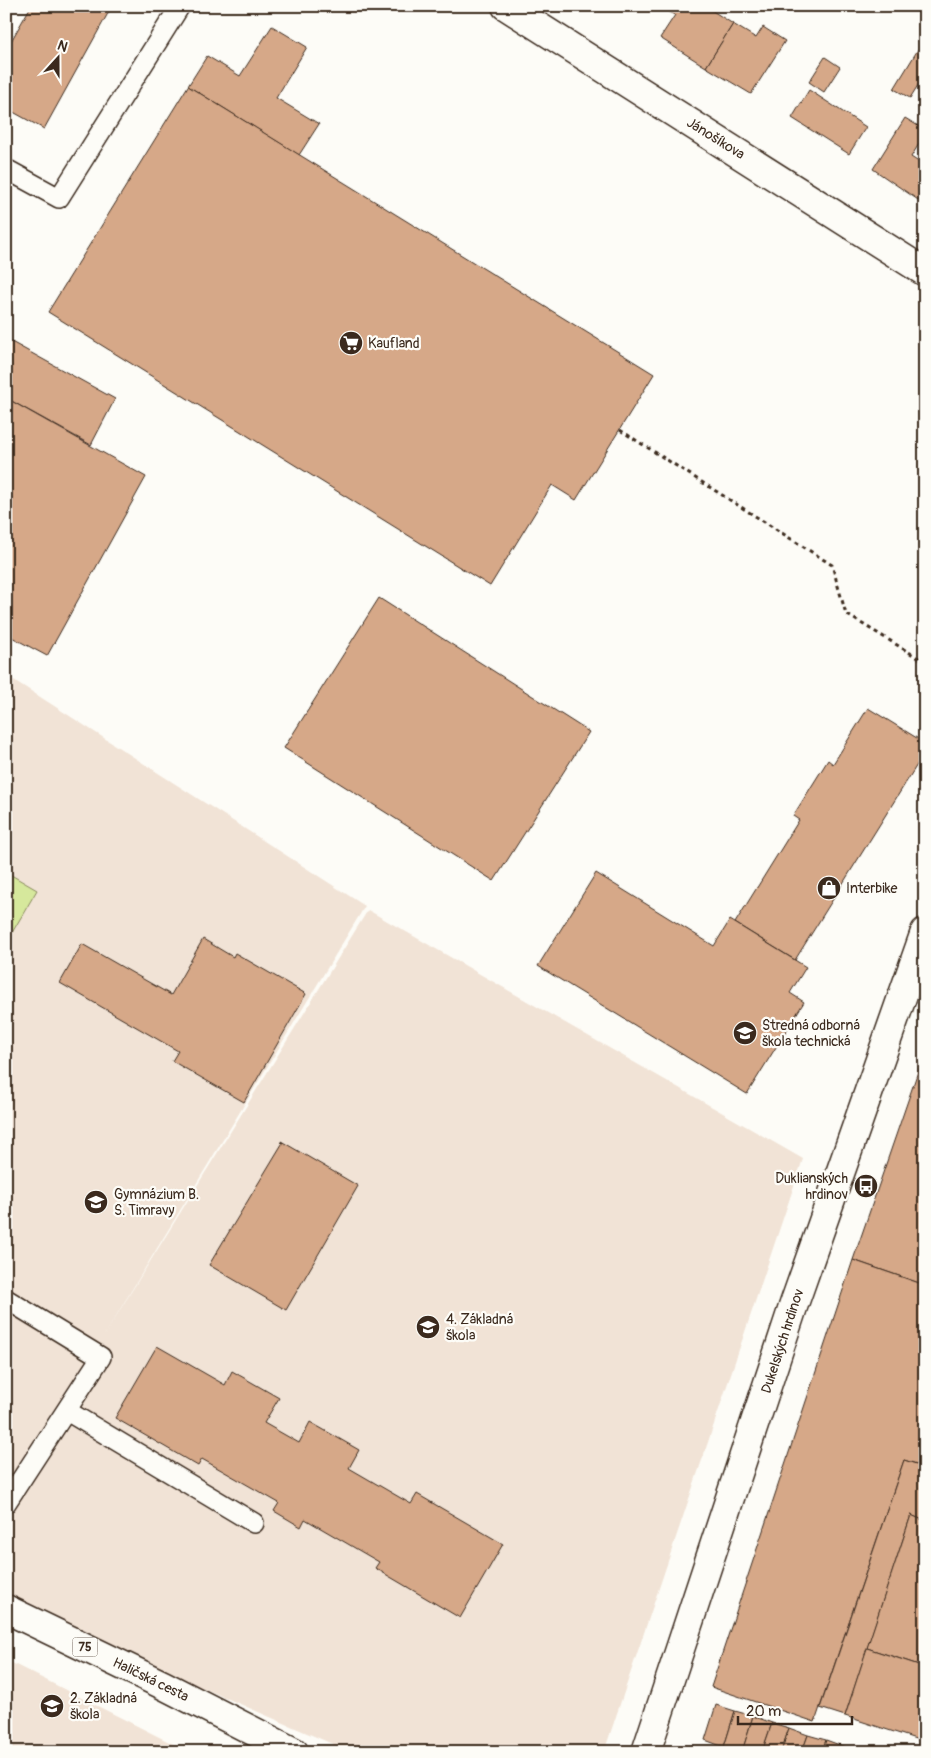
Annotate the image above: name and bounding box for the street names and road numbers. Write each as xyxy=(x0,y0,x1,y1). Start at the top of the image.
street label: Jánošíkova xyxy=(684,114,748,163)
street label: Dukelských hrdinov xyxy=(758,1287,807,1396)
road number: 75 xyxy=(72,1638,98,1656)
street label: Haličská cesta xyxy=(110,1654,192,1705)

